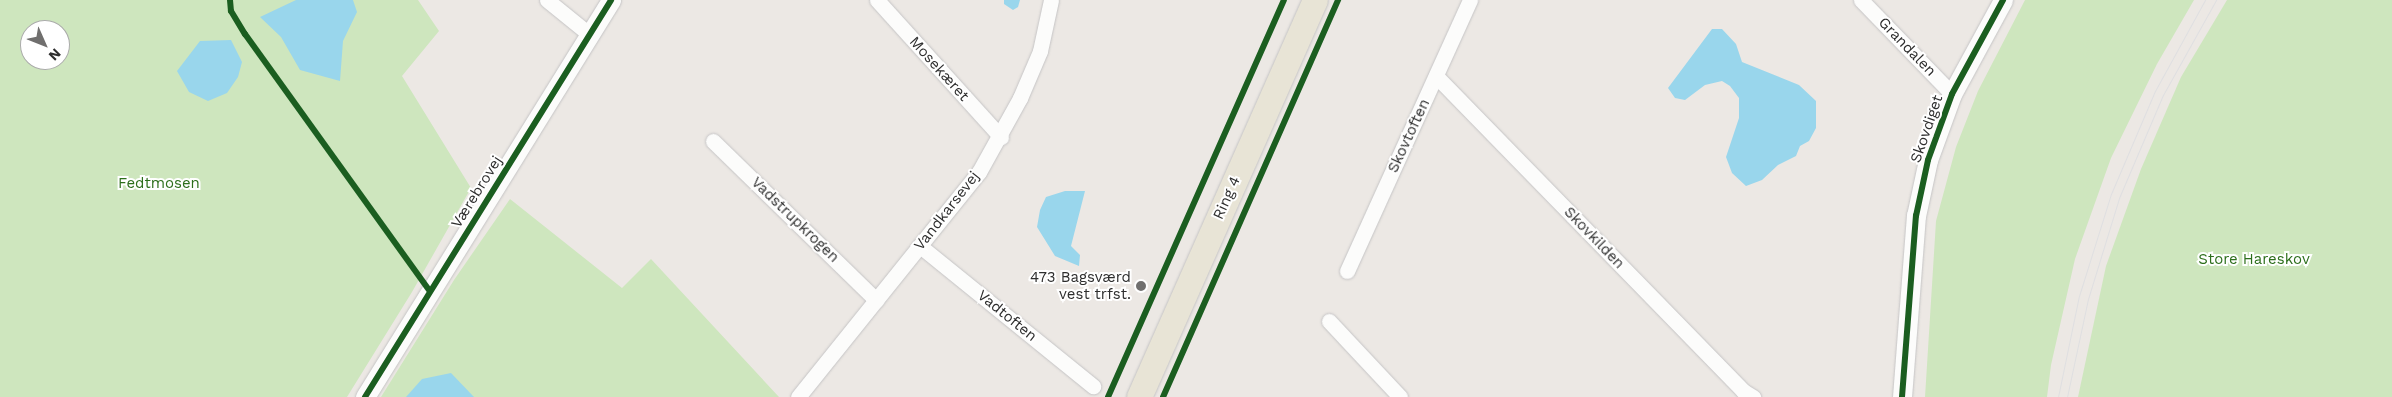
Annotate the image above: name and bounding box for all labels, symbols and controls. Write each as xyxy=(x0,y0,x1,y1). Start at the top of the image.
street label: Grandalen xyxy=(1874,14,1940,80)
north arrow xyxy=(20,20,70,70)
street label: Mosekæret xyxy=(905,33,973,105)
text: N xyxy=(46,45,64,64)
street label: Skovdiget xyxy=(1907,93,1947,165)
street label: Skovtoften xyxy=(1384,96,1434,176)
street label: Værebrovej xyxy=(448,153,506,231)
street label: Vandkarsevej xyxy=(911,168,983,254)
street label: Vadstrupkrogen xyxy=(747,174,843,266)
street label: Ring 4 xyxy=(1210,174,1244,222)
park label: Fedtmosen xyxy=(118,175,200,193)
street label: Skovkilden xyxy=(1560,203,1628,273)
park label: Store Hareskov xyxy=(2198,251,2310,269)
place label: 473 Bagsværd vest trfst. xyxy=(1030,268,1131,303)
marker: 473 Bagsværd vest trfst. xyxy=(1135,280,1147,292)
street label: Vadtoften xyxy=(974,287,1040,345)

